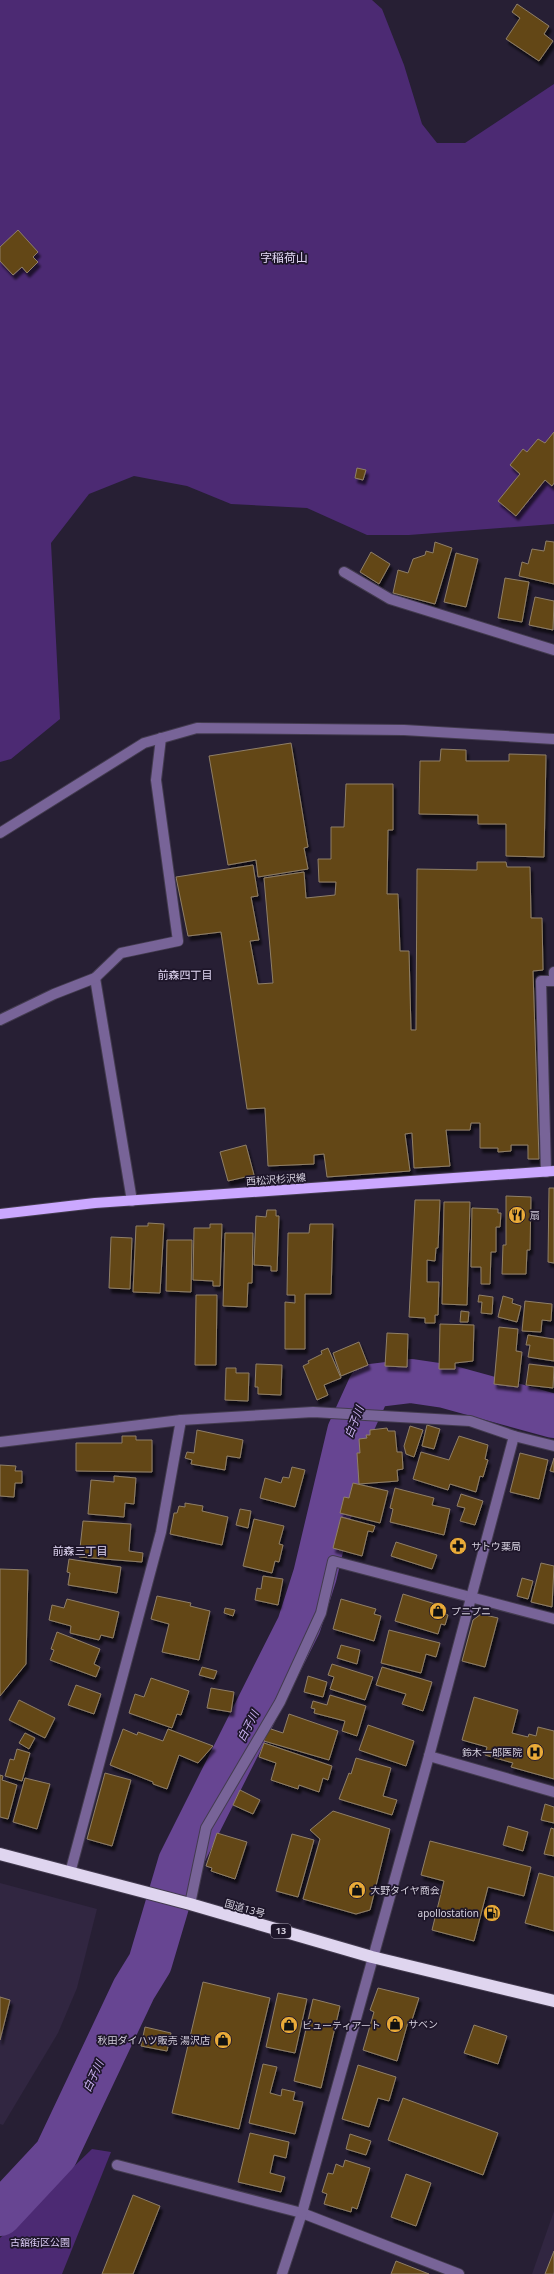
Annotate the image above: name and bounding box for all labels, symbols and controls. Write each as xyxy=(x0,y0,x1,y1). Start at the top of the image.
district label: 字稲荷山 xyxy=(260,249,308,266)
district label: 前森四丁目 xyxy=(158,967,213,982)
street label: 西松沢杉沢線 xyxy=(246,1170,306,1188)
restaurant icon: 扇 xyxy=(507,1205,527,1225)
place label: 扇 xyxy=(530,1208,540,1222)
water label: 白子川 xyxy=(341,1403,367,1440)
pharmacy icon: サトウ薬局 xyxy=(448,1536,468,1556)
place label: サトウ薬局 xyxy=(471,1539,521,1553)
district label: 前森三丁目 xyxy=(53,1543,108,1558)
shop icon: プニプニ xyxy=(428,1601,448,1621)
place label: プニプニ xyxy=(451,1604,491,1618)
water label: 白子川 xyxy=(233,1707,262,1744)
hospital icon: 鈴木一郎医院 xyxy=(525,1742,545,1762)
place label: 鈴木一郎医院 xyxy=(462,1745,522,1759)
shop icon: 大野タイヤ商会 xyxy=(347,1880,367,1900)
place label: 大野タイヤ商会 xyxy=(370,1883,440,1897)
street label: 国道13号 xyxy=(223,1896,267,1920)
fuel station icon: apollostation xyxy=(482,1903,502,1923)
place label: apollostation xyxy=(418,1906,479,1920)
road number: 13 xyxy=(271,1924,291,1938)
shop icon: サベン xyxy=(385,2014,405,2034)
shop icon: ビューティアート xyxy=(279,2015,299,2035)
place label: サベン xyxy=(408,2017,438,2031)
place label: ビューティアート xyxy=(302,2018,381,2032)
shop icon: 秋田ダイハツ販売 湯沢店 xyxy=(213,2030,233,2050)
place label: 秋田ダイハツ販売 湯沢店 xyxy=(98,2033,210,2047)
water label: 白子川 xyxy=(79,2057,107,2094)
park label: 古舘街区公園 xyxy=(10,2235,70,2249)

